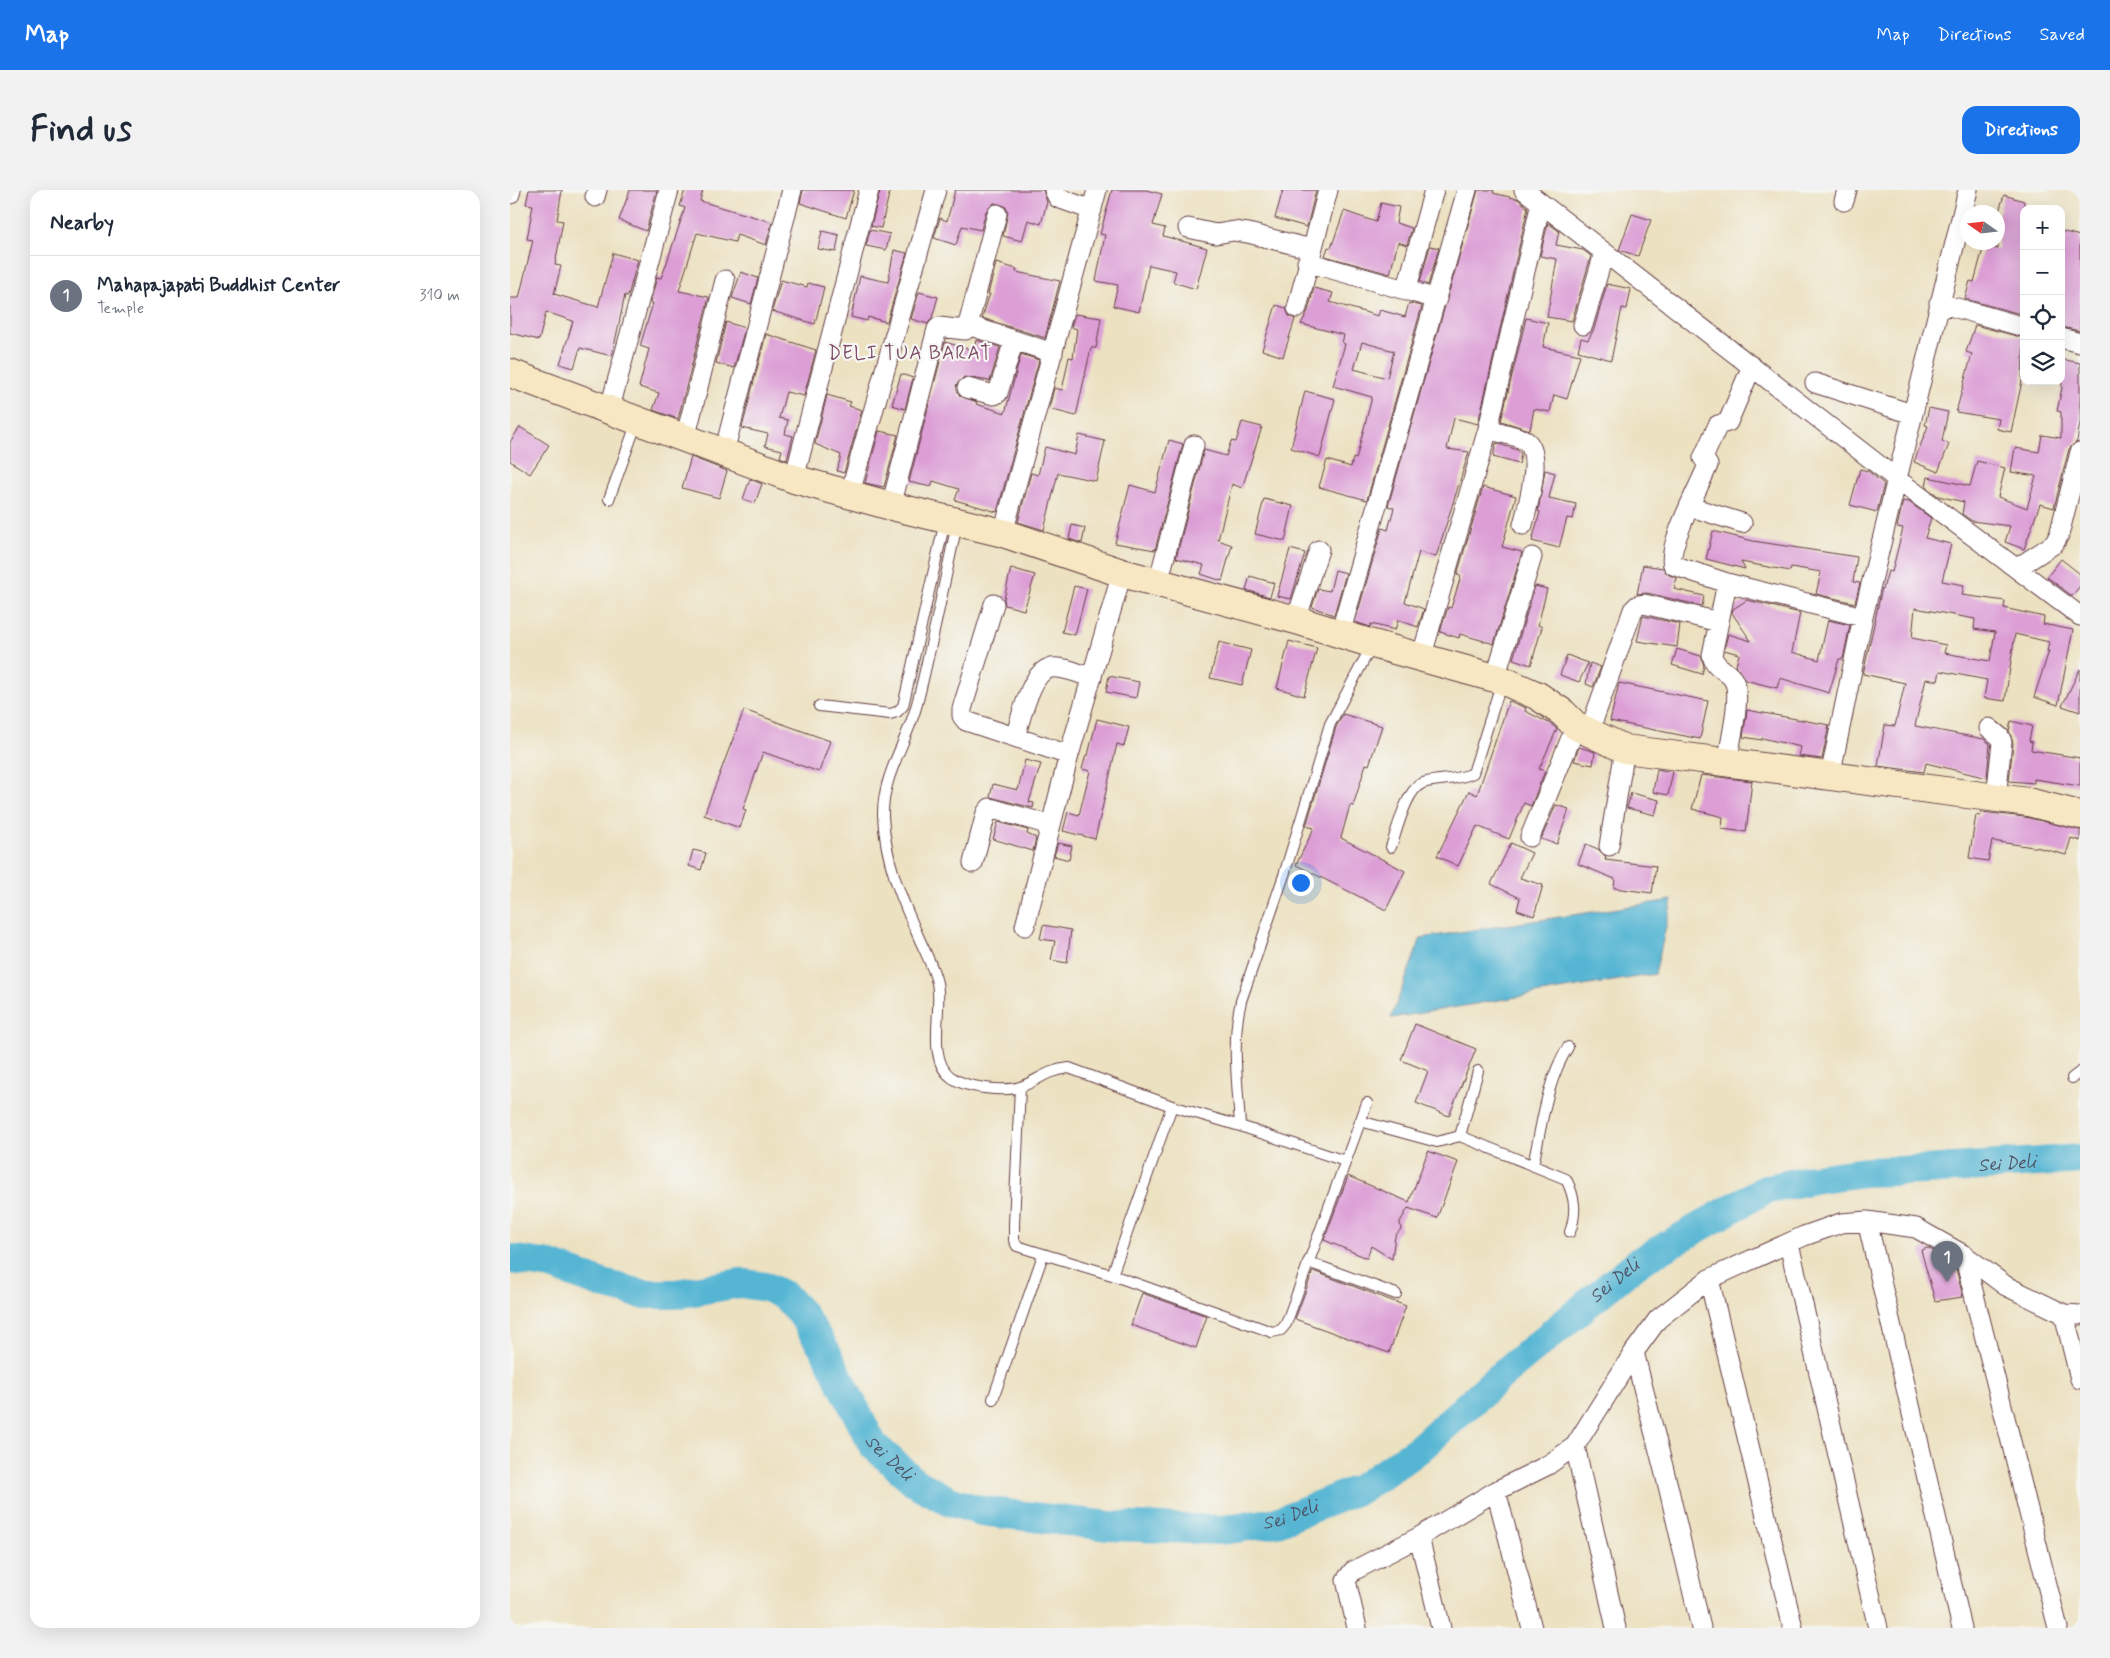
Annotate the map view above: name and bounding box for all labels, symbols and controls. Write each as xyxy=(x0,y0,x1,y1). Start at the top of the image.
text: Map xyxy=(25,20,69,51)
text: Map xyxy=(1877,23,1910,47)
text: Directions xyxy=(1938,23,2012,47)
text: Saved xyxy=(2040,23,2085,47)
button: Directions xyxy=(1962,106,2080,154)
text: Find us xyxy=(30,107,132,153)
north arrow xyxy=(1960,205,2005,250)
map controls xyxy=(2020,205,2065,385)
button: + xyxy=(2020,205,2065,250)
text: Nearby xyxy=(50,209,114,237)
button: − xyxy=(2020,250,2065,295)
text: Mahapajapati Buddhist Center xyxy=(97,273,340,298)
text: 1 xyxy=(62,285,70,306)
text: 310 m xyxy=(419,285,460,306)
button: locate xyxy=(2020,295,2065,340)
text: Temple xyxy=(97,298,144,319)
button: layers xyxy=(2020,340,2065,385)
district label: DELI TUA BARAT xyxy=(828,341,992,366)
your location xyxy=(1288,870,1314,896)
water label: Sei Deli xyxy=(1977,1150,2039,1178)
pin: 1 xyxy=(1931,1241,1963,1282)
water label: Sei Deli xyxy=(1585,1252,1647,1309)
water label: Sei Deli xyxy=(859,1432,920,1489)
water label: Sei Deli xyxy=(1261,1494,1325,1536)

